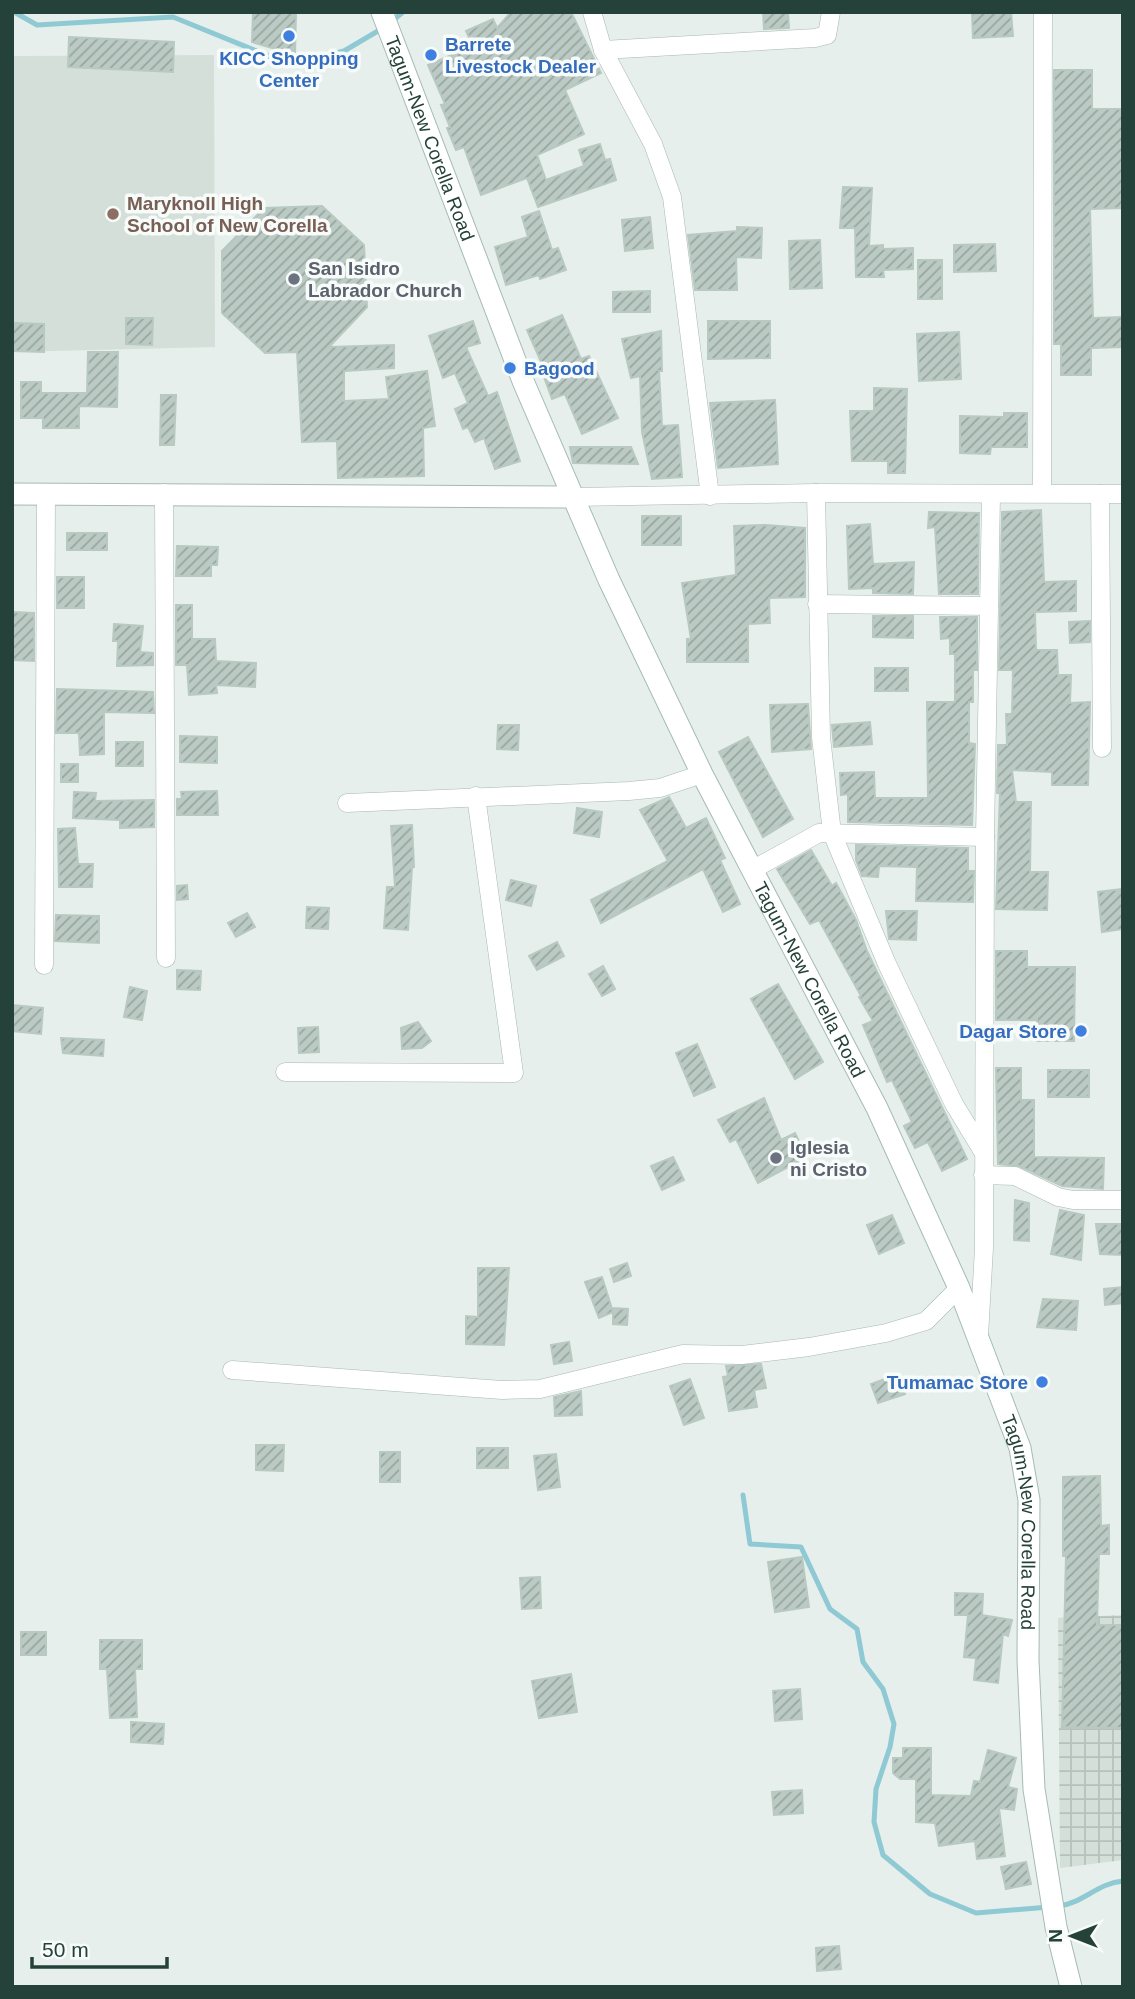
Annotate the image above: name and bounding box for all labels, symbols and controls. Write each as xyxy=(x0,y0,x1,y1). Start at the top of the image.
marker: KICC Shopping Center xyxy=(281,28,297,44)
street label: Tagum-New Corella Road xyxy=(381,33,478,244)
place label: Barrete Livestock Dealer xyxy=(445,34,597,77)
marker: Barrete Livestock Dealer xyxy=(423,47,439,63)
place label: KICC Shopping Center xyxy=(219,48,359,91)
place label: Maryknoll High School of New Corella xyxy=(127,193,328,236)
marker: Maryknoll High School of New Corella xyxy=(105,206,121,222)
place label: San Isidro Labrador Church xyxy=(308,258,462,301)
marker: San Isidro Labrador Church xyxy=(286,271,302,287)
place label: Bagood xyxy=(524,358,595,379)
marker: Bagood xyxy=(502,360,518,376)
street label: Tagum-New Corella Road xyxy=(749,878,869,1081)
place label: Dagar Store xyxy=(959,1021,1067,1042)
marker: Dagar Store xyxy=(1073,1023,1089,1039)
place label: Iglesia ni Cristo xyxy=(790,1137,867,1180)
marker: Iglesia ni Cristo xyxy=(768,1150,784,1166)
place label: Tumamac Store xyxy=(887,1372,1028,1393)
marker: Tumamac Store xyxy=(1034,1374,1050,1390)
street label: Tagum-New Corella Road xyxy=(997,1412,1039,1630)
north arrow xyxy=(1037,1901,1107,1971)
scale bar xyxy=(32,1926,166,1970)
text: N xyxy=(1045,1929,1066,1943)
text: 50 m xyxy=(42,1938,89,1961)

